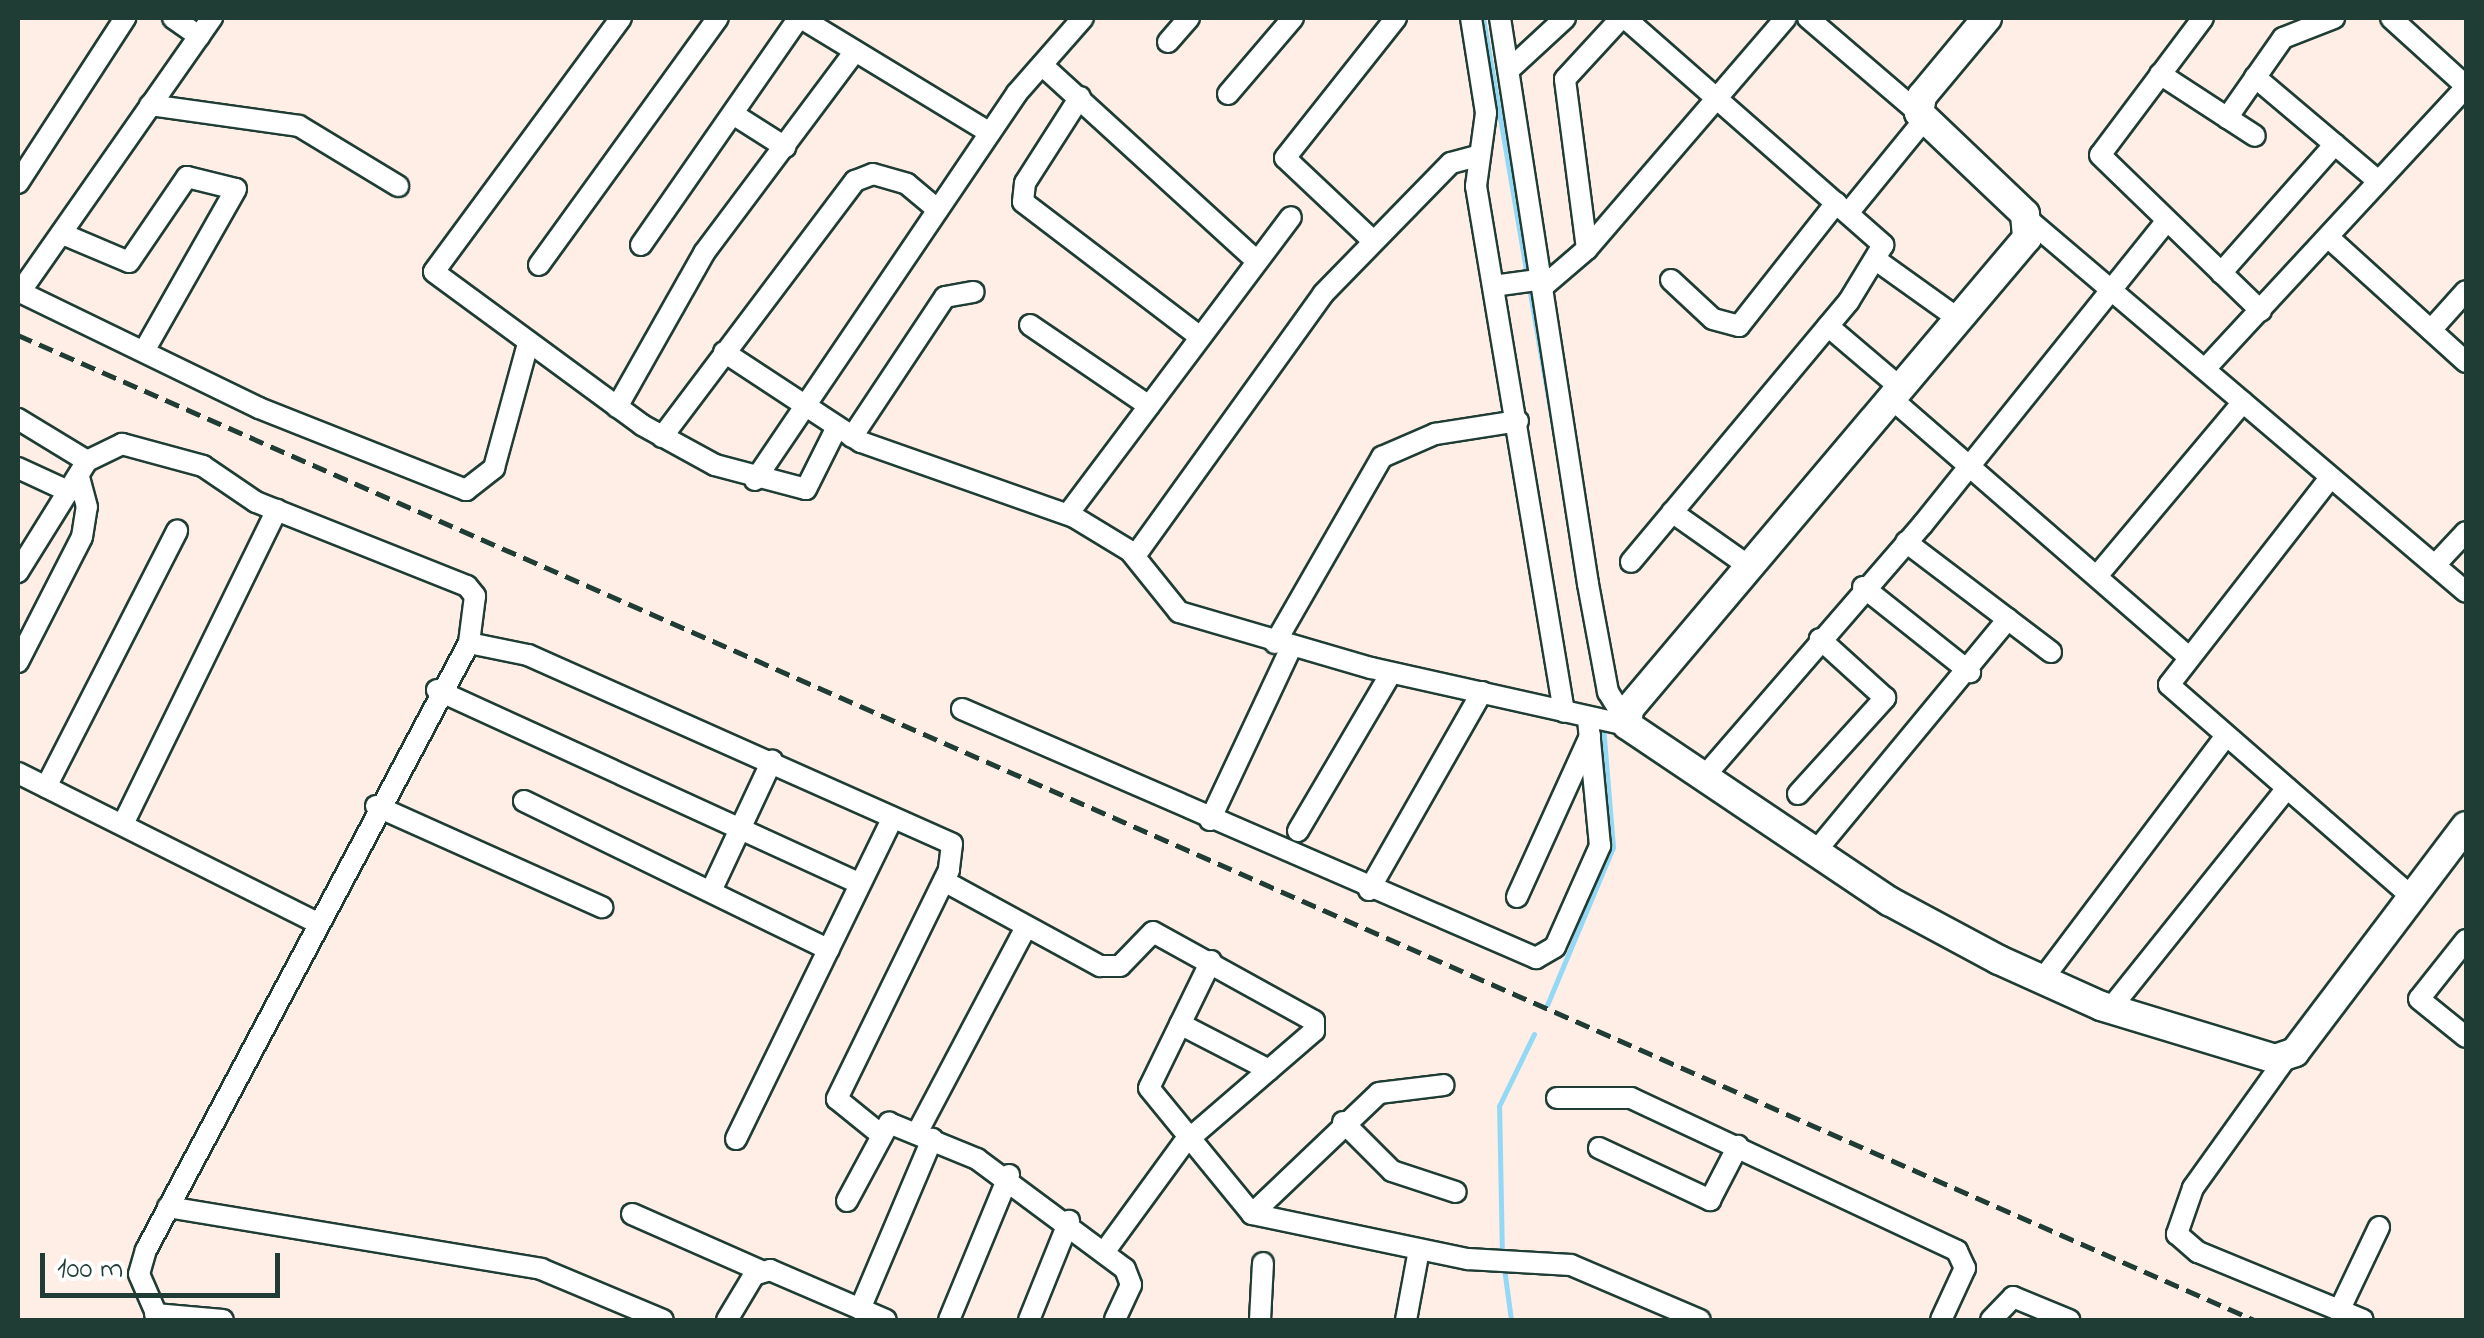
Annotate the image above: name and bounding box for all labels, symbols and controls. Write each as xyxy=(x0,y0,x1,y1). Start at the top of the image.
scale bar xyxy=(45,1233,285,1295)
text: 100 m xyxy=(57,1248,123,1292)

